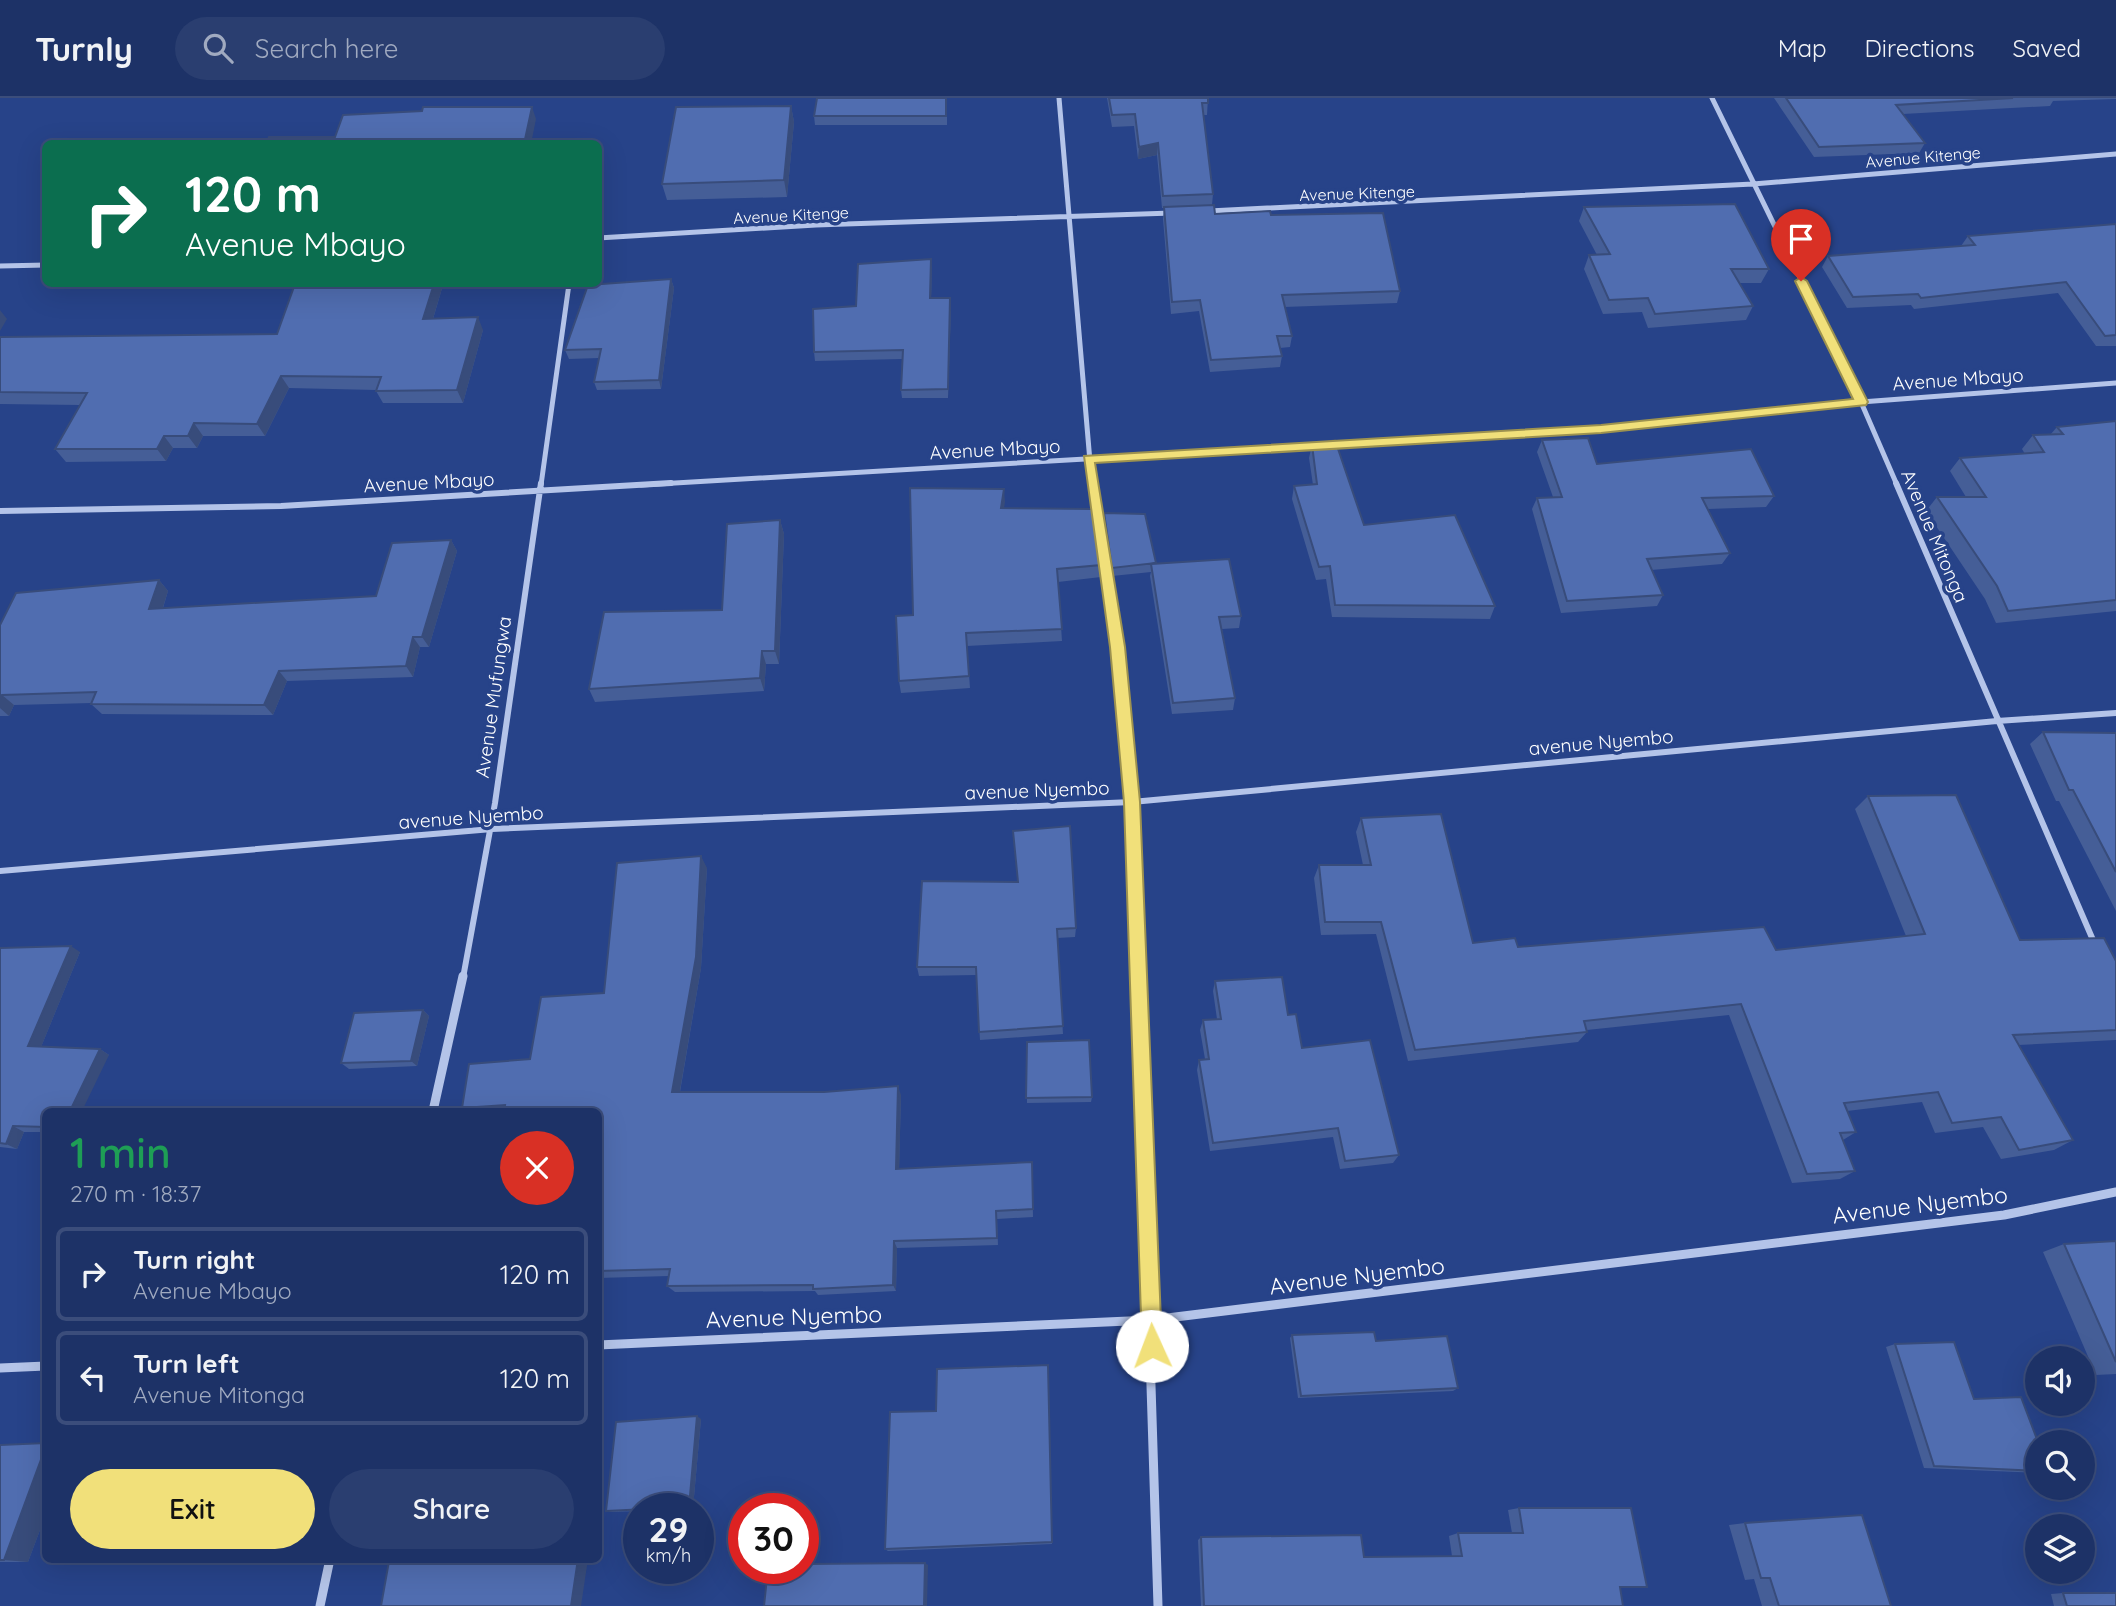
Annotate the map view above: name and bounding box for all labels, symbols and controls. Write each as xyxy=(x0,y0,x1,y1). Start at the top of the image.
search box xyxy=(175,17,665,80)
text: Turnly xyxy=(35,28,133,69)
icon: search xyxy=(199,29,237,67)
text: Search here xyxy=(255,32,398,65)
text: Map xyxy=(1778,33,1827,63)
text: Directions xyxy=(1865,33,1975,63)
text: Saved xyxy=(2013,33,2081,63)
street label: Avenue Kitenge xyxy=(1865,142,1981,172)
text: 120 m xyxy=(185,163,321,224)
icon: right xyxy=(70,168,161,259)
street label: Avenue Kitenge xyxy=(1299,181,1415,205)
street label: Avenue Kitenge xyxy=(733,202,849,228)
pin xyxy=(1771,209,1831,281)
icon: arrive xyxy=(1782,220,1820,258)
text: Avenue Mbayo xyxy=(185,224,406,264)
street label: Avenue Mbayo xyxy=(1892,362,2024,396)
street label: Avenue Mbayo xyxy=(929,434,1061,464)
street label: Avenue Mitonga xyxy=(1896,466,1974,606)
street label: Avenue Mbayo xyxy=(363,467,495,497)
street label: Avenue Mufungwa xyxy=(470,615,516,779)
street label: avenue Nyembo xyxy=(1528,724,1674,760)
street label: avenue Nyembo xyxy=(964,775,1110,805)
street label: avenue Nyembo xyxy=(398,800,544,834)
text: 1 min xyxy=(70,1126,171,1179)
button: close xyxy=(500,1131,574,1205)
text: 270 m · 18:37 xyxy=(70,1179,201,1208)
street label: Avenue Nyembo xyxy=(1831,1179,2009,1230)
text: Turn right xyxy=(133,1243,255,1276)
street label: Avenue Nyembo xyxy=(1268,1250,1446,1301)
icon: right xyxy=(74,1255,112,1293)
text: 120 m xyxy=(500,1258,570,1291)
text: Avenue Mbayo xyxy=(133,1276,292,1305)
street label: Avenue Nyembo xyxy=(705,1299,883,1334)
position arrow xyxy=(1115,1309,1189,1383)
map controls xyxy=(2025,1346,2095,1584)
button: sound xyxy=(2025,1346,2095,1416)
text: Turn left xyxy=(133,1347,240,1380)
icon: left xyxy=(74,1359,112,1397)
text: 120 m xyxy=(500,1362,570,1395)
text: Avenue Mitonga xyxy=(133,1380,305,1409)
button: search xyxy=(2025,1430,2095,1500)
button: Exit xyxy=(70,1469,315,1549)
button: Share xyxy=(329,1469,574,1549)
speed limit sign: 30 xyxy=(728,1493,819,1584)
text: 29 xyxy=(649,1507,688,1551)
button: layers xyxy=(2025,1514,2095,1584)
text: km/h xyxy=(646,1544,691,1567)

